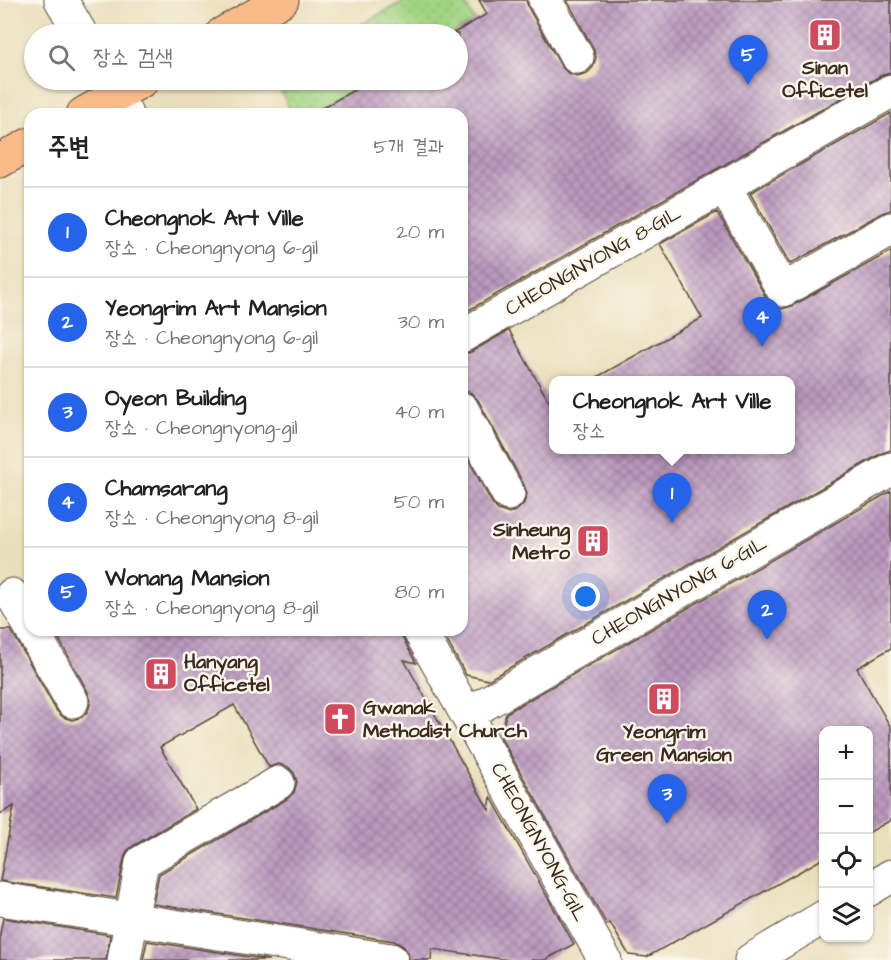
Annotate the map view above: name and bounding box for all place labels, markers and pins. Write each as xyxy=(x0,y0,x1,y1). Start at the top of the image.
building icon: Sinan Officetel xyxy=(807,17,843,53)
pin: 5 xyxy=(728,36,768,85)
place label: Sinan Officetel xyxy=(782,54,868,105)
pin: 4 xyxy=(742,298,782,347)
pin: 1 xyxy=(652,474,692,523)
place label: Sinheung Metro xyxy=(492,516,571,567)
building icon: Sinheung Metro xyxy=(575,523,611,559)
pin: 2 xyxy=(748,590,786,640)
place label: Hanyang Officetel xyxy=(184,648,270,699)
building icon: Hanyang Officetel xyxy=(143,656,179,692)
building icon: Yeongrim Green Mansion xyxy=(646,681,682,717)
place label: Gwanak Methodist Church xyxy=(363,694,528,745)
church icon: Gwanak Methodist Church xyxy=(322,701,358,737)
place label: Yeongrim Green Mansion xyxy=(596,718,732,769)
pin: 3 xyxy=(648,774,686,824)

